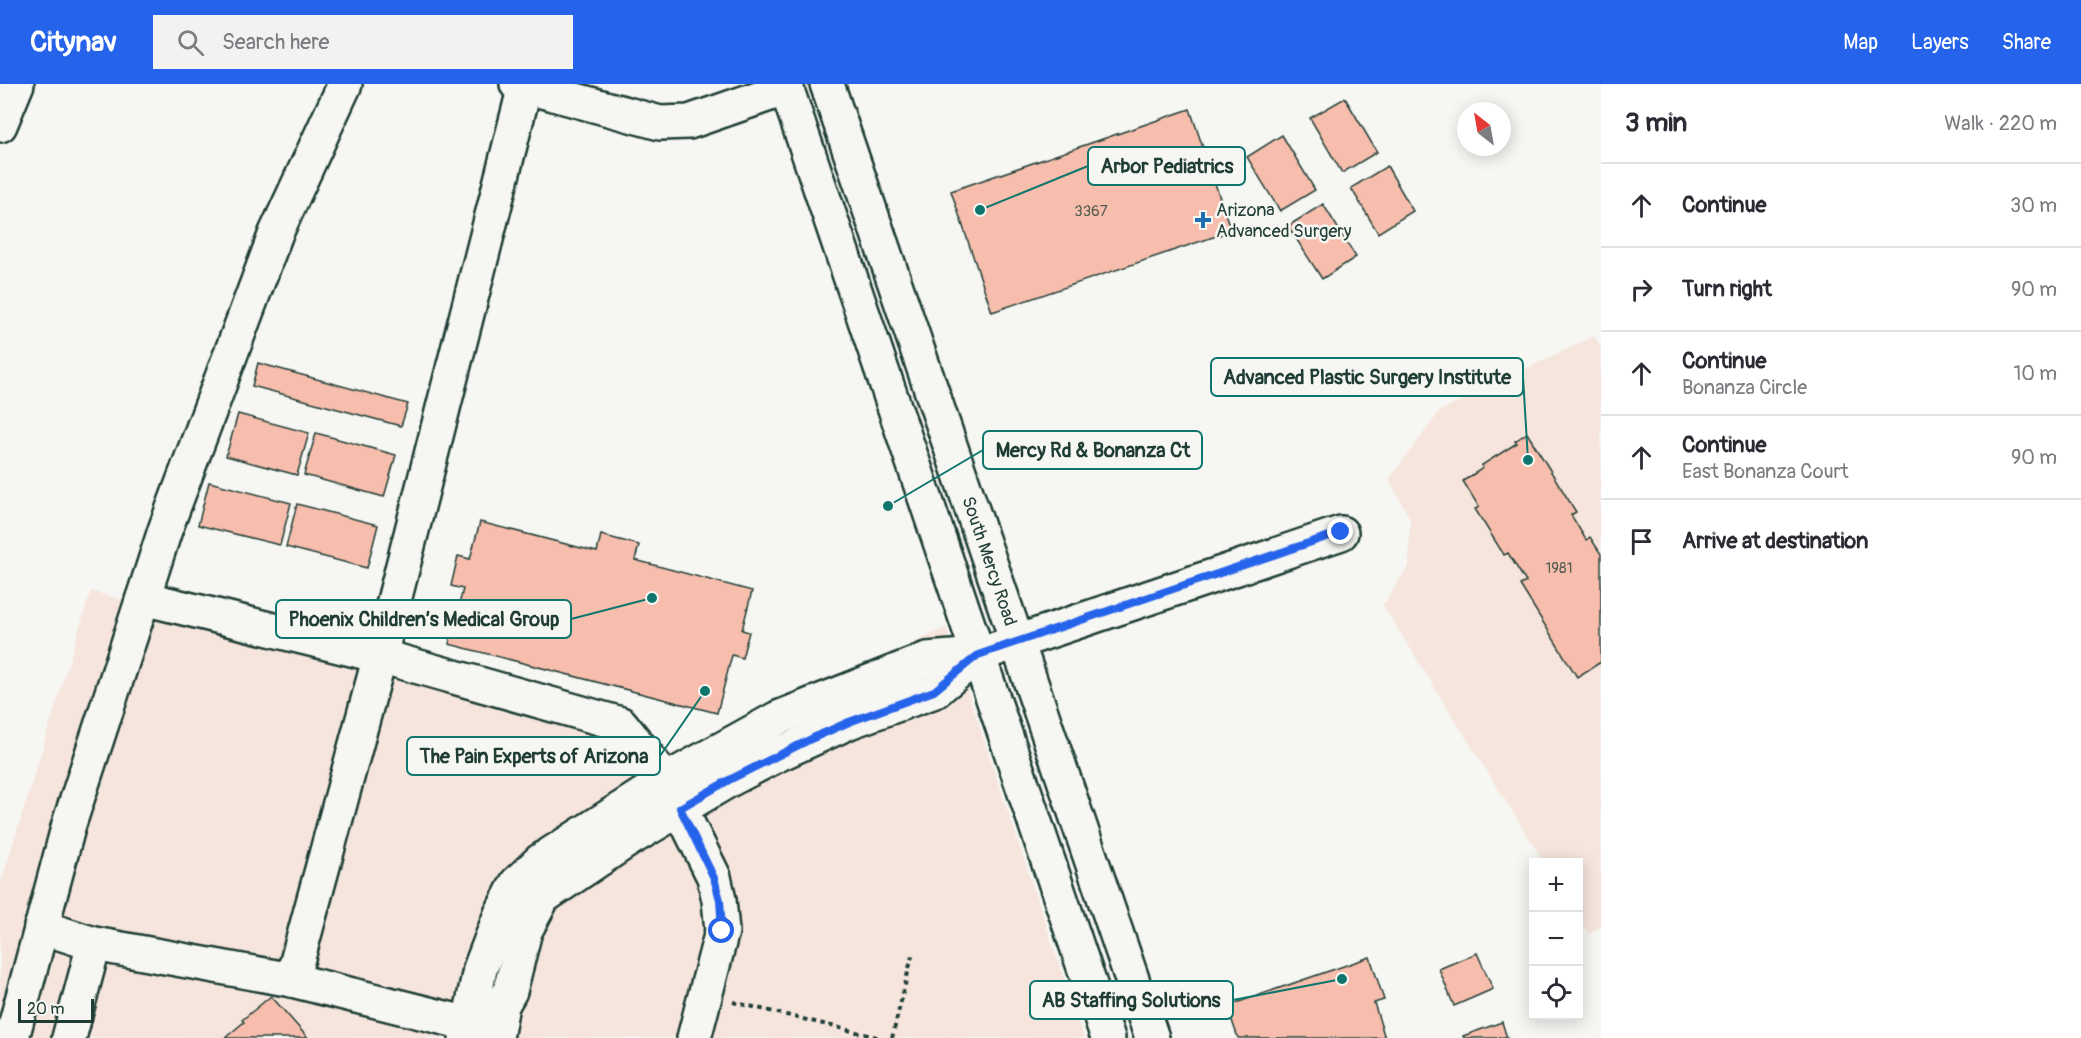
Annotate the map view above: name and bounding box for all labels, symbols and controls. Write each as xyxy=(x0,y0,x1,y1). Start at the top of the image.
search box xyxy=(153,15,573,69)
text: Citynav xyxy=(30,25,117,60)
icon: search xyxy=(174,26,207,59)
text: Search here xyxy=(222,28,329,56)
text: Map xyxy=(1843,29,1878,56)
text: Layers xyxy=(1911,29,1969,56)
text: Share xyxy=(2002,29,2051,56)
north arrow xyxy=(1457,102,1511,156)
text: 3 min xyxy=(1625,107,1687,139)
text: Walk · 220 m xyxy=(1944,111,2057,136)
callout: Arbor Pediatrics xyxy=(1088,147,1245,185)
text: Arbor Pediatrics xyxy=(1101,154,1234,179)
icon: ahead xyxy=(1625,189,1658,222)
text: Continue xyxy=(1682,191,1766,219)
text: 30 m xyxy=(2010,193,2057,218)
place label: Arizona Advanced Surgery xyxy=(1216,199,1352,243)
house number: 3367 xyxy=(1074,202,1108,221)
marker: Arizona Advanced Surgery xyxy=(1194,211,1212,229)
icon: right xyxy=(1625,273,1658,306)
text: Turn right xyxy=(1682,275,1772,303)
text: 90 m xyxy=(2011,277,2057,302)
text: Continue xyxy=(1682,347,1766,375)
icon: ahead xyxy=(1625,357,1658,390)
callout: Advanced Plastic Surgery Institute xyxy=(1211,358,1523,396)
text: 10 m xyxy=(2013,361,2057,386)
text: Advanced Plastic Surgery Institute xyxy=(1223,365,1512,390)
text: Bonanza Circle xyxy=(1682,375,1807,400)
callout: Mercy Rd & Bonanza Ct xyxy=(983,431,1202,469)
text: Continue xyxy=(1682,431,1766,459)
text: Mercy Rd & Bonanza Ct xyxy=(996,438,1191,463)
icon: ahead xyxy=(1625,441,1658,474)
text: 90 m xyxy=(2011,445,2057,470)
text: East Bonanza Court xyxy=(1682,459,1849,484)
street label: South Mercy Road xyxy=(956,494,1022,629)
route end xyxy=(1327,518,1353,544)
icon: arrive xyxy=(1625,525,1658,558)
text: Arrive at destination xyxy=(1682,527,1868,555)
house number: 1981 xyxy=(1545,559,1573,578)
callout: Phoenix Children’s Medical Group xyxy=(276,600,571,638)
text: Phoenix Children’s Medical Group xyxy=(289,607,560,632)
callout: The Pain Experts of Arizona xyxy=(407,737,660,775)
text: The Pain Experts of Arizona xyxy=(419,744,648,769)
map controls xyxy=(1529,858,1583,1020)
button: + xyxy=(1529,858,1583,912)
button: − xyxy=(1529,912,1583,966)
route start xyxy=(708,917,734,943)
button: locate xyxy=(1529,966,1583,1020)
callout: AB Staffing Solutions xyxy=(1030,981,1233,1019)
text: AB Staffing Solutions xyxy=(1042,988,1220,1013)
scale bar xyxy=(18,996,94,1024)
text: 20 m xyxy=(27,999,65,1019)

